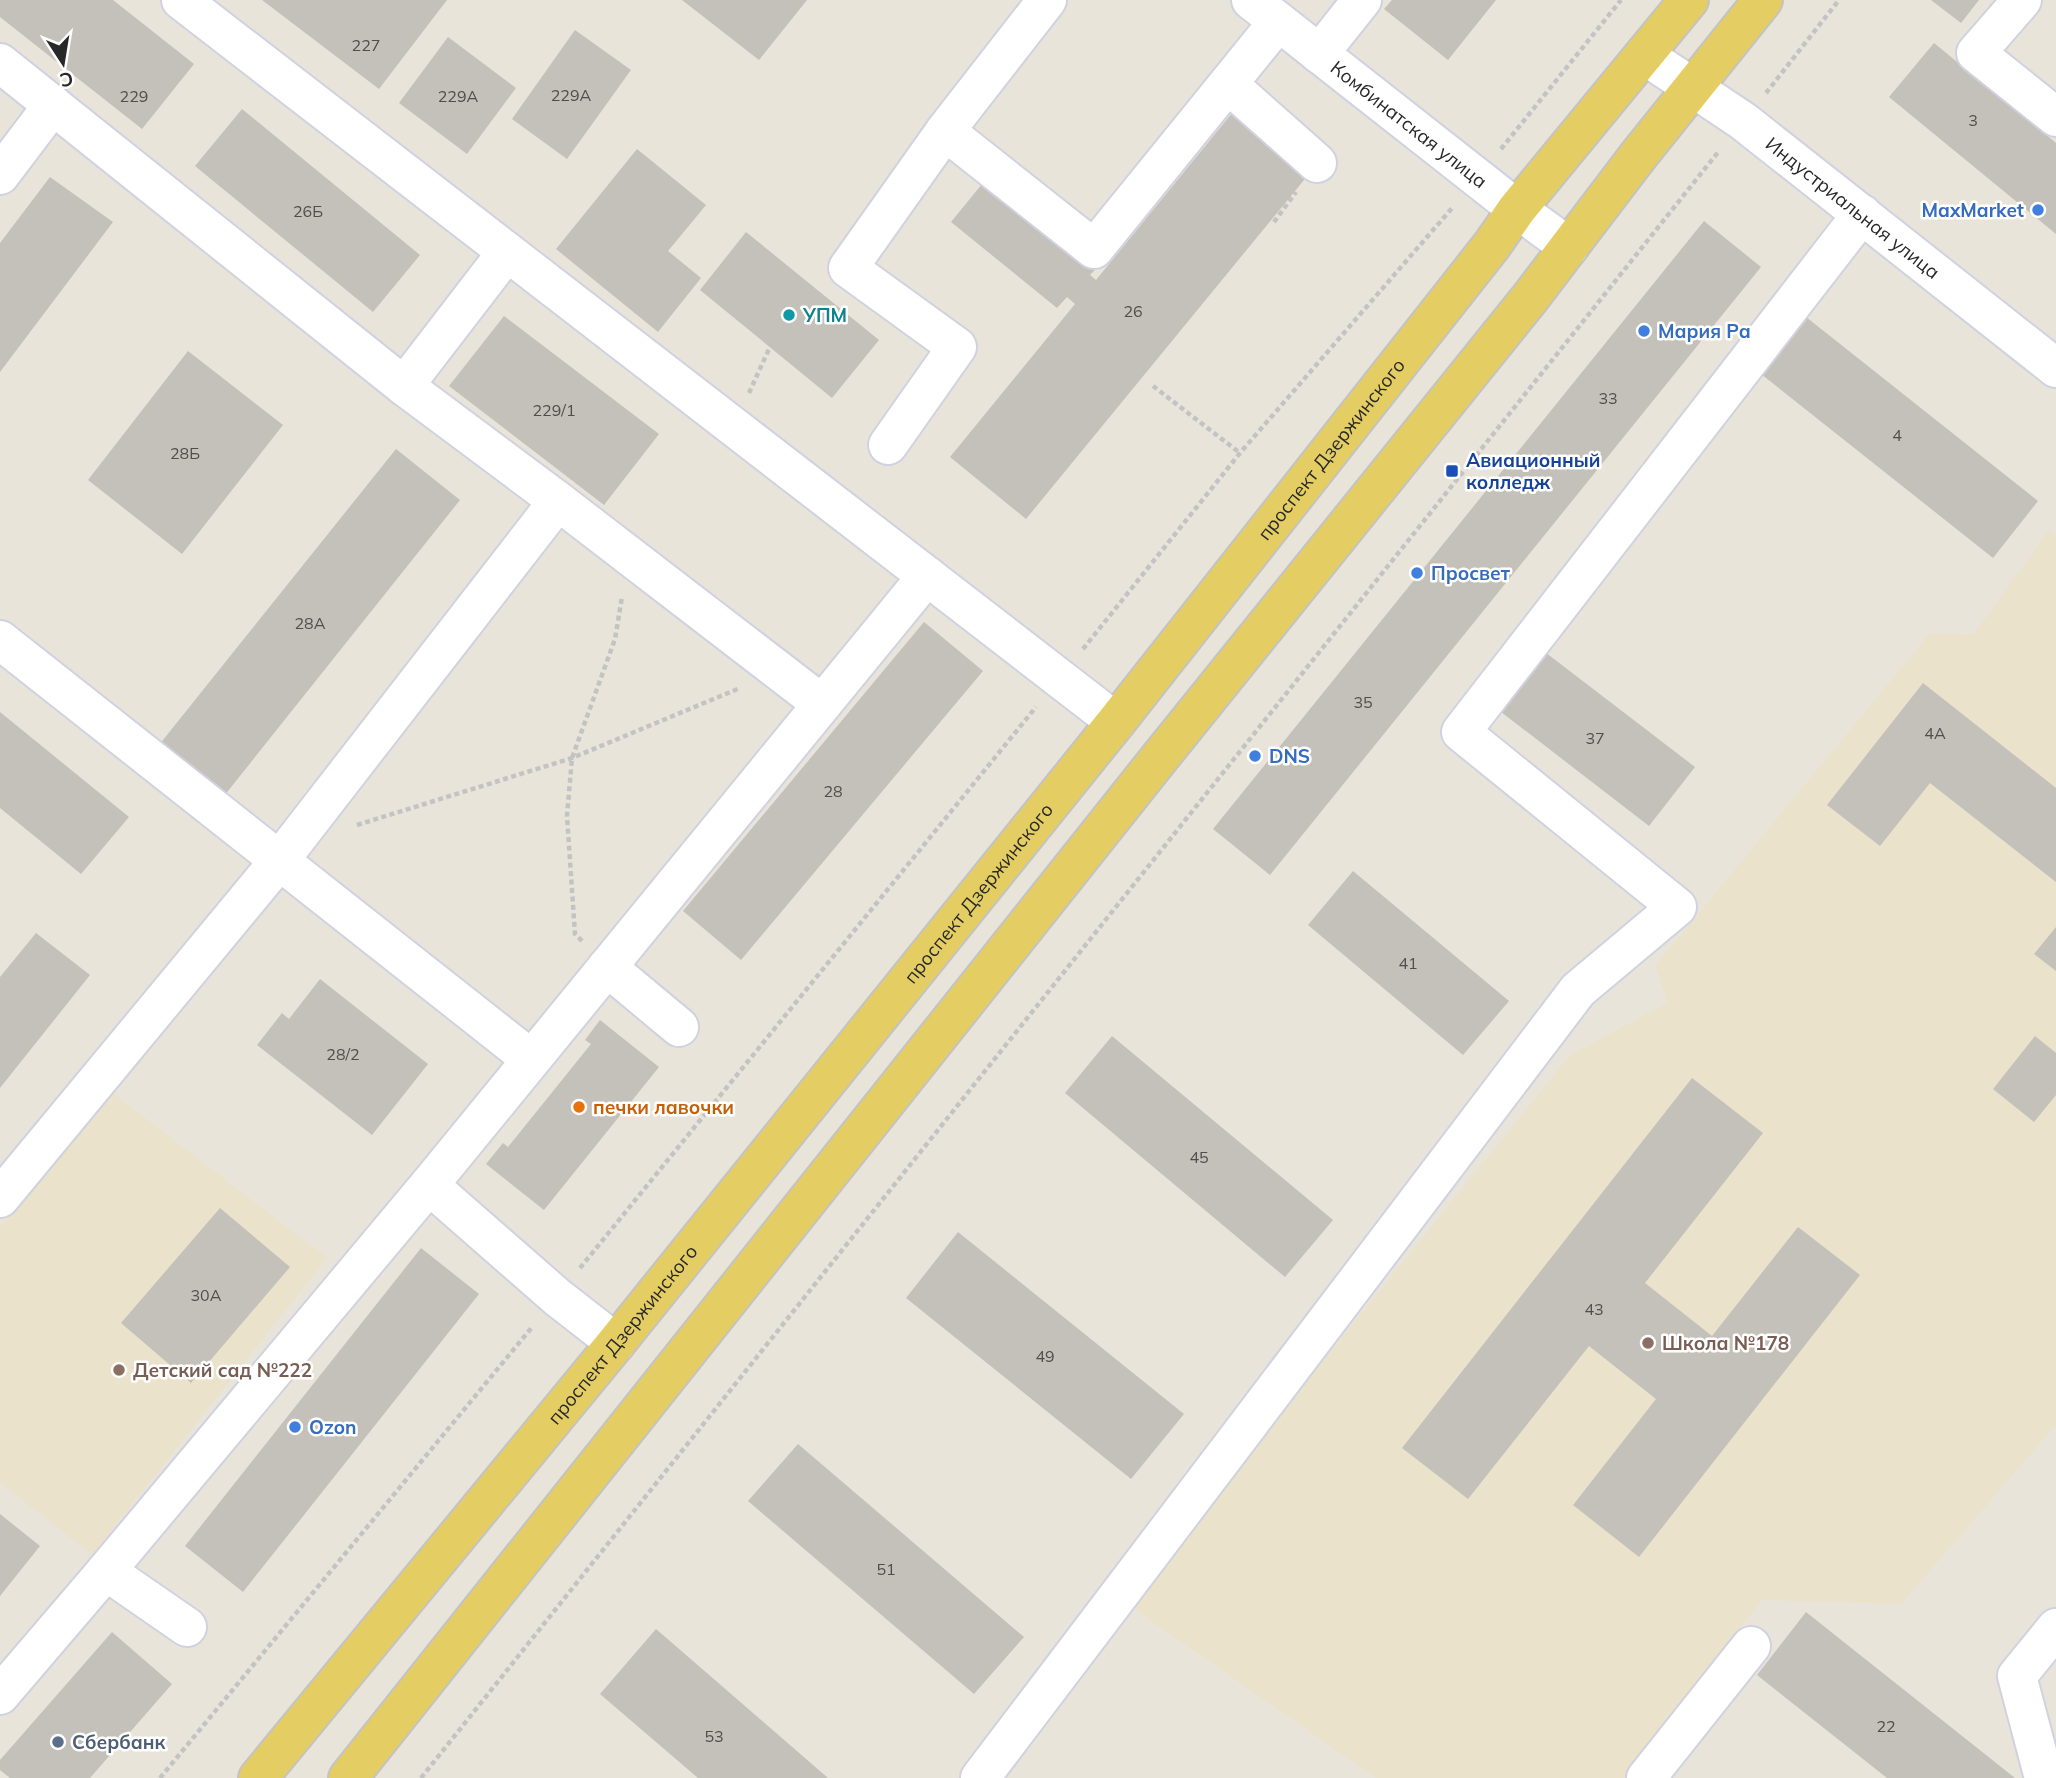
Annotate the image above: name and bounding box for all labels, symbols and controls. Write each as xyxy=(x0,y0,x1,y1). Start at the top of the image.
north arrow xyxy=(28,28,98,98)
house number: 227 xyxy=(352,35,380,55)
street label: Комбинатская улица xyxy=(1326,55,1492,193)
text: С xyxy=(58,67,75,93)
house number: 229А xyxy=(551,85,592,105)
house number: 229 xyxy=(120,86,148,106)
house number: 229А xyxy=(438,86,479,106)
house number: 3 xyxy=(1968,110,1978,130)
street label: Индустриальная улица xyxy=(1761,132,1945,284)
place label: MaxMarket xyxy=(1922,198,2024,222)
house number: 26Б xyxy=(293,201,323,221)
marker: MaxMarket xyxy=(2030,202,2046,218)
house number: 26 xyxy=(1123,301,1143,321)
place label: УПМ xyxy=(802,303,847,327)
marker: УПМ xyxy=(781,307,797,323)
place label: Мария Ра xyxy=(1658,319,1751,343)
marker: Мария Ра xyxy=(1636,323,1652,339)
street label: проспект Дзержинского xyxy=(1252,354,1410,545)
house number: 33 xyxy=(1598,388,1618,408)
house number: 229/1 xyxy=(533,400,575,420)
house number: 4 xyxy=(1892,425,1902,445)
house number: 28Б xyxy=(170,443,200,463)
place label: Авиационный колледж xyxy=(1466,448,1600,494)
marker: Авиационный колледж xyxy=(1444,463,1460,479)
place label: Просвет xyxy=(1431,561,1511,585)
marker: Просвет xyxy=(1409,565,1425,581)
house number: 28А xyxy=(295,613,326,633)
house number: 35 xyxy=(1353,692,1373,712)
house number: 4А xyxy=(1924,723,1946,743)
house number: 37 xyxy=(1585,728,1605,748)
place label: DNS xyxy=(1269,744,1310,768)
marker: DNS xyxy=(1247,748,1263,764)
house number: 28 xyxy=(823,781,843,801)
street label: проспект Дзержинского xyxy=(898,798,1058,988)
house number: 41 xyxy=(1398,953,1418,973)
house number: 28/2 xyxy=(326,1044,360,1064)
place label: печки лавочки xyxy=(593,1095,734,1119)
marker: печки лавочки xyxy=(571,1099,587,1115)
house number: 45 xyxy=(1189,1147,1209,1167)
street label: проспект Дзержинского xyxy=(542,1240,702,1429)
house number: 30А xyxy=(191,1285,222,1305)
house number: 43 xyxy=(1584,1299,1604,1319)
place label: Школа №178 xyxy=(1662,1331,1789,1355)
marker: Школа №178 xyxy=(1640,1335,1656,1351)
house number: 49 xyxy=(1035,1346,1055,1366)
place label: Детский сад №222 xyxy=(133,1358,312,1382)
marker: Детский сад №222 xyxy=(111,1362,127,1378)
place label: Ozon xyxy=(309,1415,356,1439)
marker: Ozon xyxy=(287,1419,303,1435)
house number: 51 xyxy=(876,1559,896,1579)
house number: 22 xyxy=(1876,1716,1896,1736)
house number: 53 xyxy=(704,1726,724,1746)
place label: Сбербанк xyxy=(72,1730,166,1754)
marker: Сбербанк xyxy=(50,1734,66,1750)

